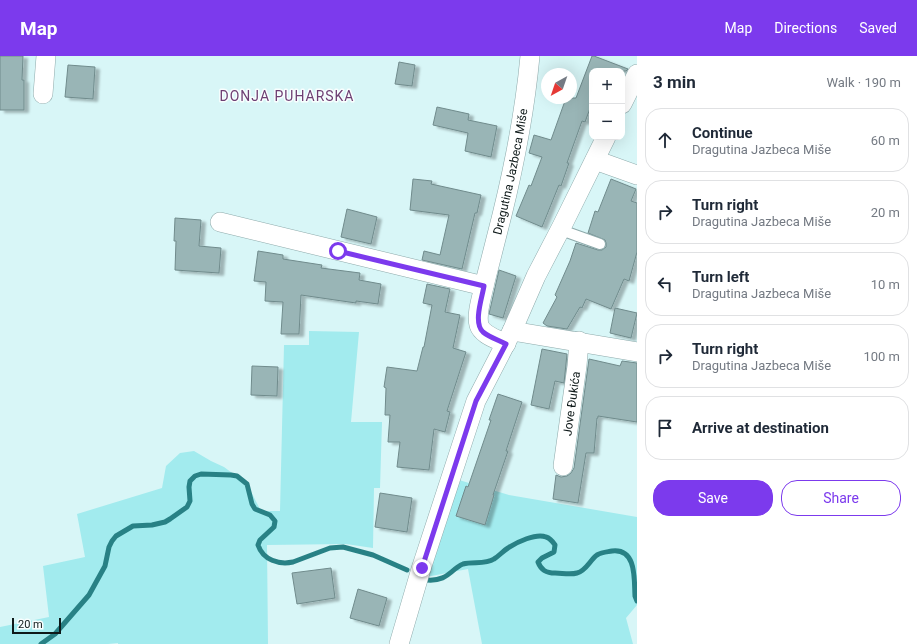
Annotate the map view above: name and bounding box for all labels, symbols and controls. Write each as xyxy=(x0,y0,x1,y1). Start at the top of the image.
text: Map xyxy=(20,17,58,40)
text: Map xyxy=(725,20,752,36)
text: Directions xyxy=(774,20,837,36)
text: Saved xyxy=(859,20,897,36)
north arrow xyxy=(541,68,577,104)
map controls xyxy=(589,68,625,140)
button: + xyxy=(589,68,625,104)
text: 3 min xyxy=(653,72,696,92)
text: Walk · 190 m xyxy=(826,75,901,90)
district label: DONJA PUHARSKA xyxy=(220,88,355,104)
button: − xyxy=(589,104,625,140)
street label: Dragutina Jazbeca Miše xyxy=(490,108,530,236)
text: Continue xyxy=(692,124,753,142)
icon: ahead xyxy=(654,129,676,151)
text: 60 m xyxy=(871,133,900,148)
text: Dragutina Jazbeca Miše xyxy=(692,142,831,157)
text: Turn right xyxy=(692,196,758,214)
icon: right xyxy=(654,201,676,223)
text: 20 m xyxy=(871,205,900,220)
text: Dragutina Jazbeca Miše xyxy=(692,214,831,229)
route start xyxy=(329,242,347,260)
text: Turn left xyxy=(692,268,749,286)
icon: left xyxy=(654,273,676,295)
text: 10 m xyxy=(871,277,900,292)
text: Dragutina Jazbeca Miše xyxy=(692,286,831,301)
text: Turn right xyxy=(692,340,758,358)
icon: right xyxy=(654,345,676,367)
text: 100 m xyxy=(863,349,900,364)
text: Dragutina Jazbeca Miše xyxy=(692,358,831,373)
street label: Jove Đukića xyxy=(560,370,583,437)
icon: arrive xyxy=(654,417,676,439)
text: Arrive at destination xyxy=(692,419,829,437)
button: Save xyxy=(653,480,773,516)
button: Share xyxy=(781,480,901,516)
route end xyxy=(413,559,431,577)
scale bar xyxy=(12,616,61,635)
text: 20 m xyxy=(18,618,43,631)

